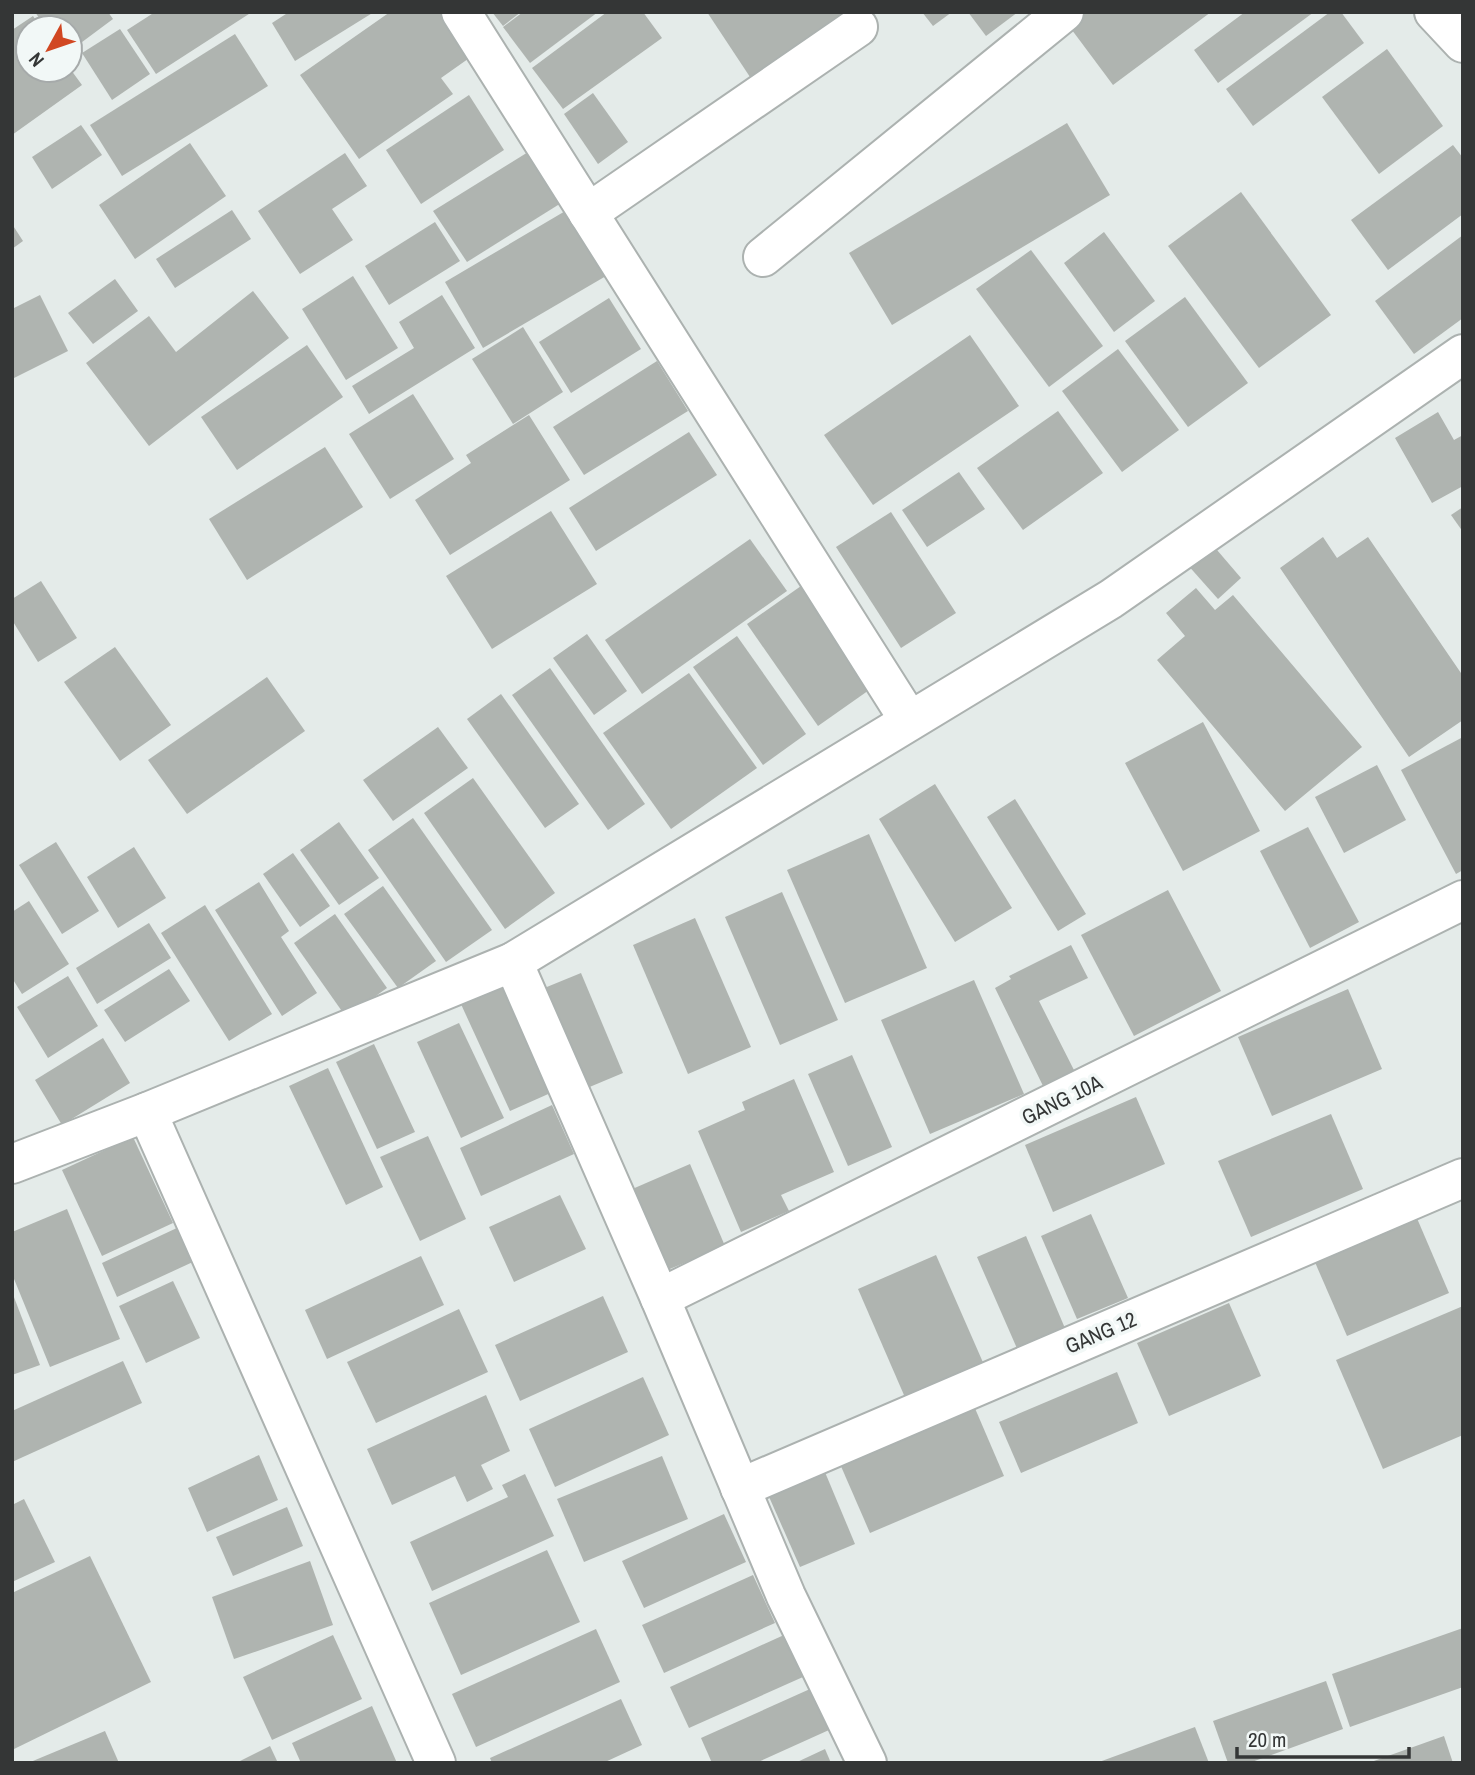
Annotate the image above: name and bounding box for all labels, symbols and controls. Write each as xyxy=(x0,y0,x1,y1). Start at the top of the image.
north arrow xyxy=(14,14,84,84)
text: N xyxy=(22,47,50,73)
street label: GANG 10A xyxy=(1017,1067,1107,1131)
street label: GANG 12 xyxy=(1061,1305,1141,1360)
scale bar xyxy=(1237,1716,1408,1760)
text: 20 m xyxy=(1248,1725,1286,1754)

